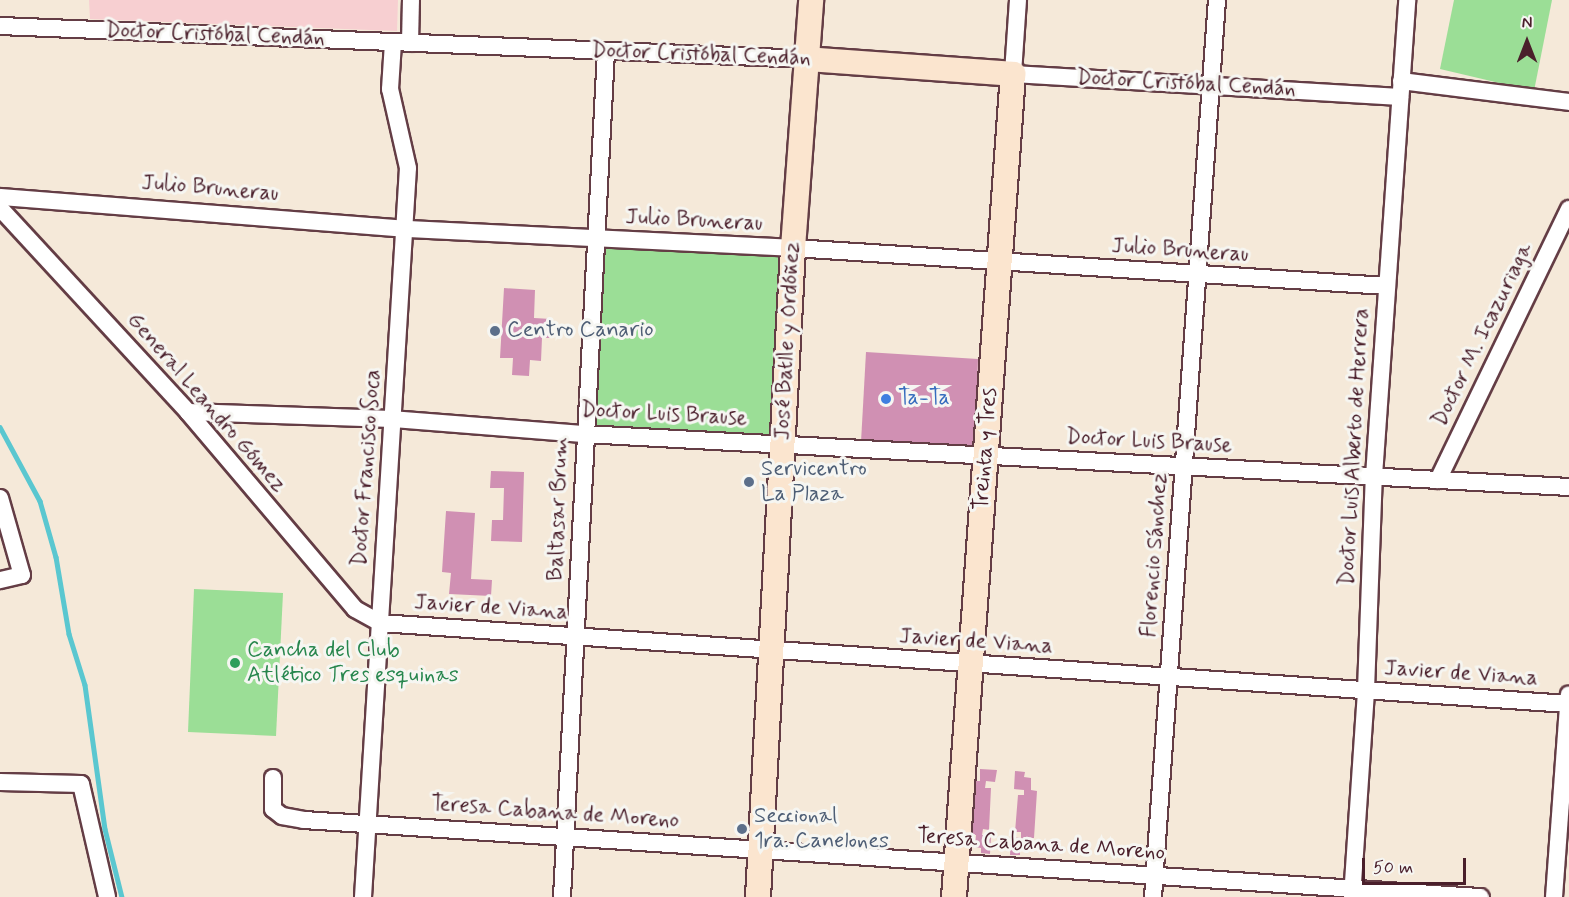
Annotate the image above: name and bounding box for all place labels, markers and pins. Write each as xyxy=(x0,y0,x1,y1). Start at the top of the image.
place label: Centro Canario xyxy=(507,318,654,344)
marker: Centro Canario xyxy=(488,324,502,338)
place label: Ta-Ta xyxy=(898,386,950,412)
marker: Ta-Ta xyxy=(879,392,893,406)
place label: Servicentro La Plaza xyxy=(761,456,867,508)
marker: Servicentro La Plaza xyxy=(742,475,756,489)
place label: Cancha del Club Atlético Tres esquinas xyxy=(247,637,455,688)
marker: Cancha del Club Atlético Tres esquinas xyxy=(228,656,242,670)
place label: Seccional 1ra. Canelones xyxy=(754,803,889,854)
marker: Seccional 1ra. Canelones xyxy=(735,822,749,836)

